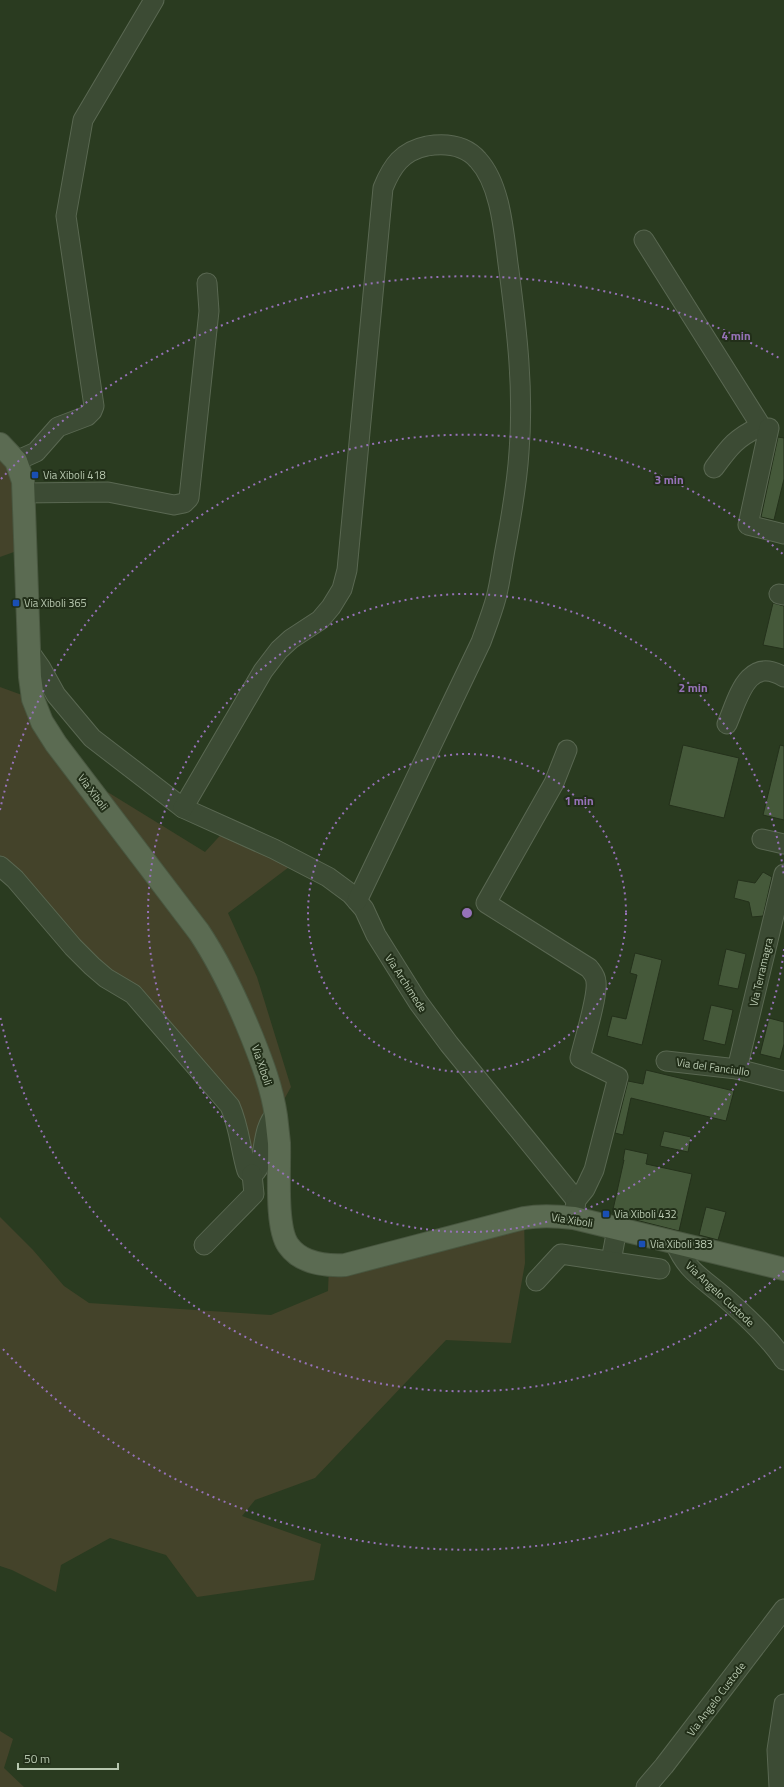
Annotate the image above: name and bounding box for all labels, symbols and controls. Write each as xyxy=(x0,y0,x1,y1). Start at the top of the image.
text: 4 min xyxy=(721,326,751,345)
place label: Via Xiboli 418 xyxy=(43,467,106,483)
marker: Via Xiboli 418 xyxy=(30,470,40,480)
text: 3 min xyxy=(654,470,684,489)
place label: Via Xiboli 365 xyxy=(24,595,87,611)
marker: Via Xiboli 365 xyxy=(11,598,21,608)
text: 2 min xyxy=(678,678,708,697)
street label: Via Xiboli xyxy=(74,770,112,814)
text: 1 min xyxy=(564,791,594,810)
centre of rings xyxy=(460,906,474,920)
street label: Via Terramagra xyxy=(745,936,777,1008)
street label: Via Archimede xyxy=(381,951,431,1016)
street label: Via Xiboli xyxy=(248,1043,276,1087)
street label: Via del Fanciullo xyxy=(675,1054,751,1080)
place label: Via Xiboli 432 xyxy=(614,1206,677,1222)
street label: Via Xiboli xyxy=(550,1209,594,1231)
marker: Via Xiboli 432 xyxy=(601,1209,611,1219)
place label: Via Xiboli 383 xyxy=(650,1236,713,1252)
marker: Via Xiboli 383 xyxy=(637,1239,647,1249)
street label: Via Angelo Custode xyxy=(682,1258,758,1331)
street label: Via Angelo Custode xyxy=(683,1658,749,1739)
scale bar xyxy=(18,1745,118,1771)
text: 50 m xyxy=(24,1749,50,1768)

